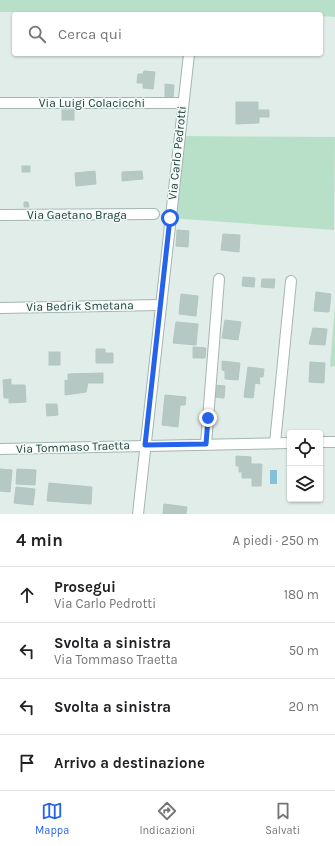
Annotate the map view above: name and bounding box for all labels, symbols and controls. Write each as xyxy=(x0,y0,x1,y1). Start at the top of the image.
search box xyxy=(12,12,323,56)
icon: search xyxy=(26,23,48,45)
text: Cerca qui xyxy=(58,25,122,43)
street label: Via Luigi Colacicchi xyxy=(39,96,145,110)
street label: Via Carlo Pedrotti xyxy=(165,105,189,201)
street label: Via Gaetano Braga xyxy=(27,208,127,222)
route start xyxy=(161,209,179,227)
street label: Via Bedrik Smetana xyxy=(26,298,134,314)
route end xyxy=(199,409,217,427)
map controls xyxy=(287,430,323,502)
button: locate xyxy=(287,430,323,466)
street label: Via Tommaso Traetta xyxy=(16,438,130,456)
button: layers xyxy=(287,466,323,502)
text: 4 min xyxy=(16,530,63,550)
text: A piedi · 250 m xyxy=(232,533,319,548)
text: Prosegui xyxy=(54,578,116,596)
icon: ahead xyxy=(16,584,38,606)
text: 180 m xyxy=(284,587,319,602)
text: Via Carlo Pedrotti xyxy=(54,596,156,611)
text: Svolta a sinistra xyxy=(54,634,171,652)
icon: left xyxy=(16,640,38,662)
text: 50 m xyxy=(289,643,319,658)
text: Via Tommaso Traetta xyxy=(54,652,178,667)
icon: left xyxy=(16,696,38,718)
text: Svolta a sinistra xyxy=(54,698,171,716)
text: 20 m xyxy=(289,699,319,714)
icon: arrive xyxy=(16,752,38,774)
text: Arrivo a destinazione xyxy=(54,754,205,772)
tab: Mappa xyxy=(35,800,69,837)
tab: Indicazioni xyxy=(139,800,195,837)
tab: Salvati xyxy=(265,800,300,837)

